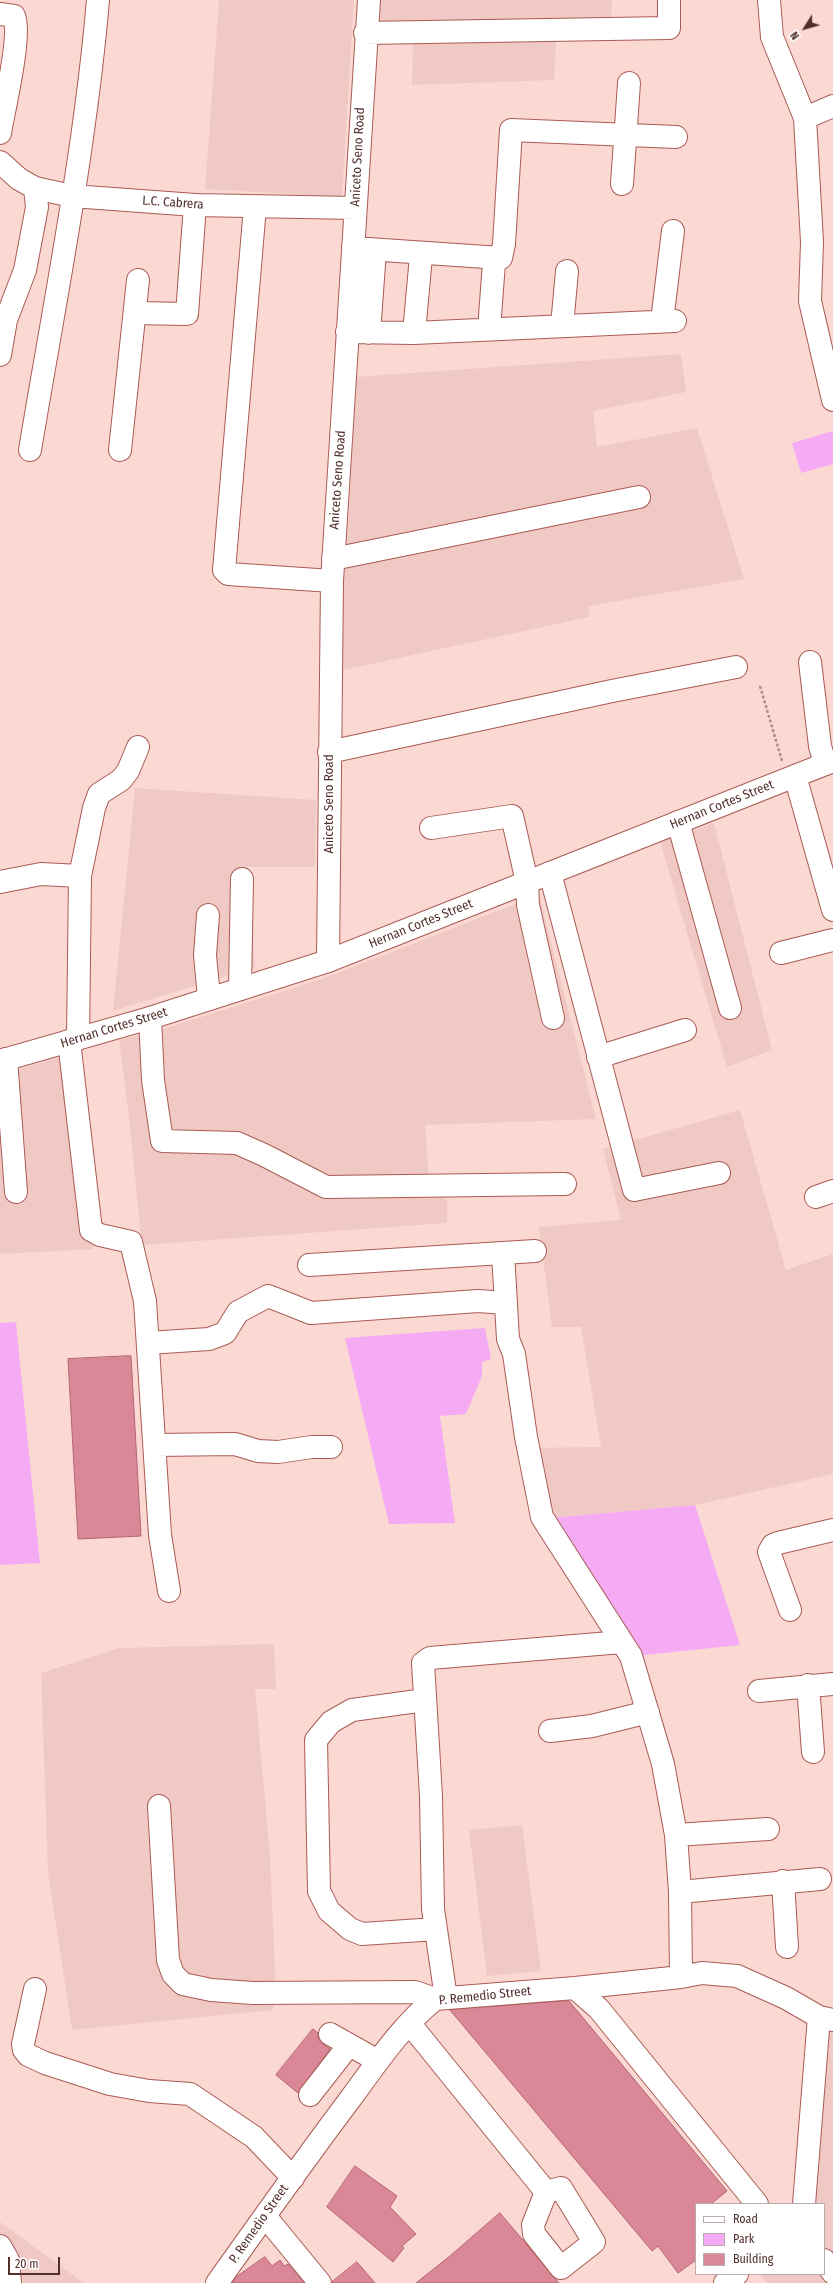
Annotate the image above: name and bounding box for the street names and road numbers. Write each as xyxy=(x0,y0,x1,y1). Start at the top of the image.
street label: Aniceto Seno Road xyxy=(348,107,368,207)
street label: L.C. Cabrera xyxy=(142,193,204,213)
street label: Aniceto Seno Road xyxy=(327,430,349,530)
street label: Aniceto Seno Road xyxy=(321,754,337,854)
street label: Hernan Cortes Street xyxy=(668,777,776,833)
street label: Hernan Cortes Street xyxy=(367,896,475,952)
street label: Hernan Cortes Street xyxy=(59,1004,169,1052)
street label: P. Remedio Street xyxy=(438,1983,532,2009)
street label: P. Remedio Street xyxy=(226,2181,292,2267)

